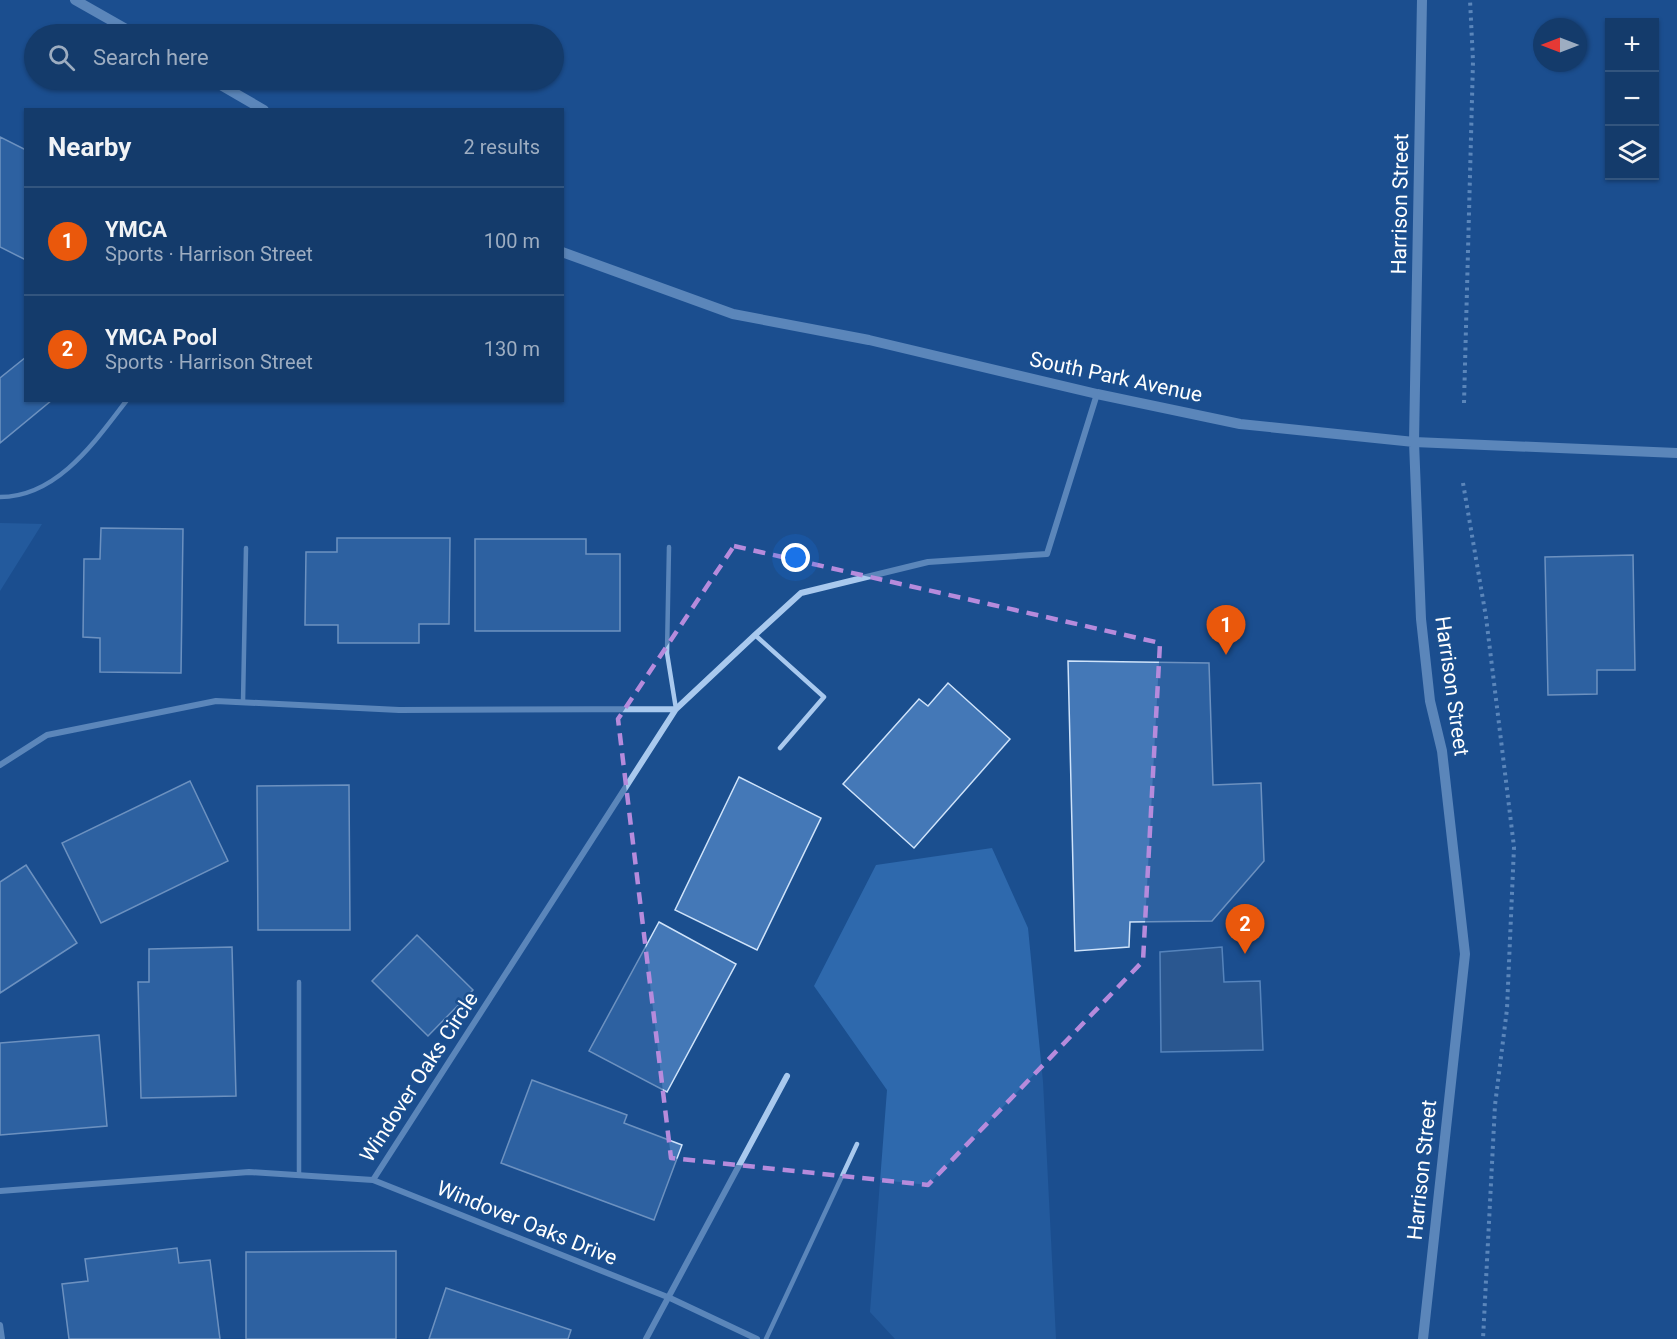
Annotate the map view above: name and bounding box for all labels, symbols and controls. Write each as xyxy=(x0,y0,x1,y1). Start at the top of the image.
north arrow xyxy=(1533,18,1587,72)
map controls xyxy=(1605,18,1659,180)
button: + xyxy=(1605,18,1659,72)
search box xyxy=(24,24,564,90)
icon: search xyxy=(45,41,78,74)
text: Search here xyxy=(93,45,209,70)
button: − xyxy=(1605,72,1659,126)
button: layers xyxy=(1605,126,1659,180)
text: Nearby xyxy=(48,132,131,162)
street label: Harrison Street xyxy=(1387,133,1413,275)
text: 2 results xyxy=(464,135,540,159)
text: YMCA xyxy=(105,217,167,242)
text: 1 xyxy=(62,229,73,253)
text: 100 m xyxy=(484,229,540,253)
text: Sports · Harrison Street xyxy=(105,242,313,266)
text: YMCA Pool xyxy=(105,325,217,350)
text: 2 xyxy=(62,337,73,361)
text: 130 m xyxy=(484,337,540,361)
street label: South Park Avenue xyxy=(1027,347,1205,407)
text: Sports · Harrison Street xyxy=(105,350,313,374)
your location xyxy=(781,543,810,572)
pin: 1 xyxy=(1206,606,1246,655)
street label: Harrison Street xyxy=(1430,615,1474,757)
pin: 2 xyxy=(1226,904,1264,954)
street label: Windover Oaks Circle xyxy=(355,987,483,1167)
street label: Harrison Street xyxy=(1403,1099,1441,1241)
street label: Windover Oaks Drive xyxy=(433,1176,621,1270)

